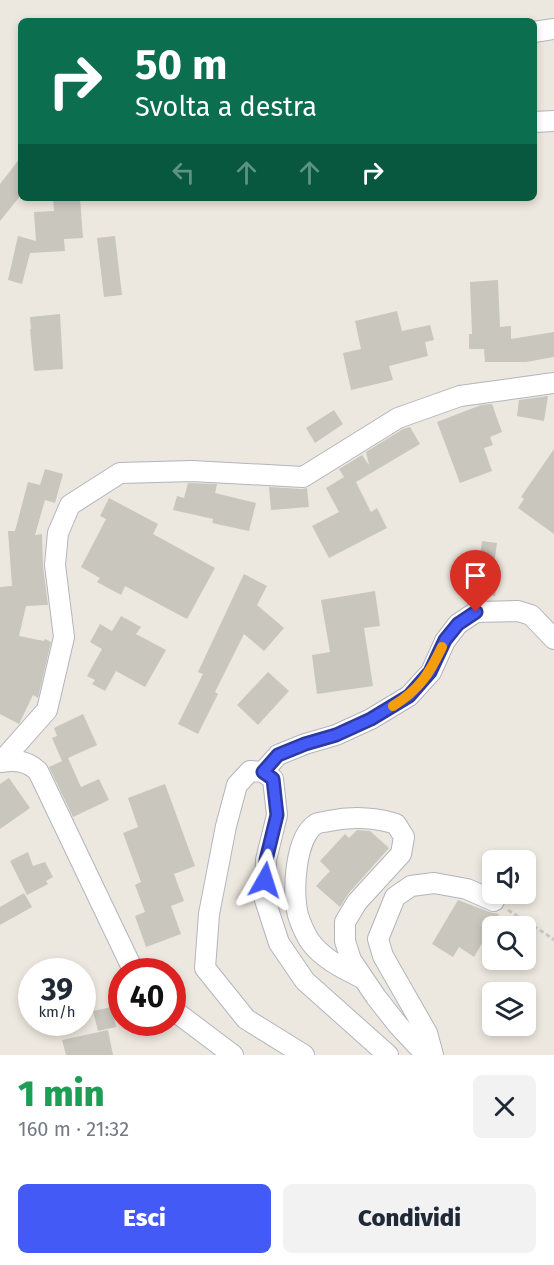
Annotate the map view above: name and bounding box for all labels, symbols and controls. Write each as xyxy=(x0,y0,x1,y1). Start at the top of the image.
text: 50 m xyxy=(135,40,228,90)
icon: right xyxy=(36,42,114,120)
text: Svolta a destra xyxy=(135,91,317,123)
icon: left xyxy=(167,156,200,189)
icon: ahead xyxy=(230,156,263,189)
icon: ahead xyxy=(293,156,326,189)
icon: right xyxy=(356,156,389,189)
pin xyxy=(450,550,501,612)
icon: arrive xyxy=(459,559,492,592)
position arrow xyxy=(233,848,297,912)
map controls xyxy=(482,850,536,1036)
button: sound xyxy=(482,850,536,904)
button: search xyxy=(482,916,536,970)
speed limit sign: 40 xyxy=(108,958,186,1036)
text: 39 xyxy=(41,972,73,1008)
button: layers xyxy=(482,982,536,1036)
text: km/h xyxy=(38,1003,76,1021)
text: 1 min xyxy=(18,1072,104,1116)
button: close xyxy=(473,1075,536,1138)
text: 160 m · 21:32 xyxy=(18,1117,129,1141)
button: Esci xyxy=(18,1184,271,1253)
button: Condividi xyxy=(283,1184,536,1253)

